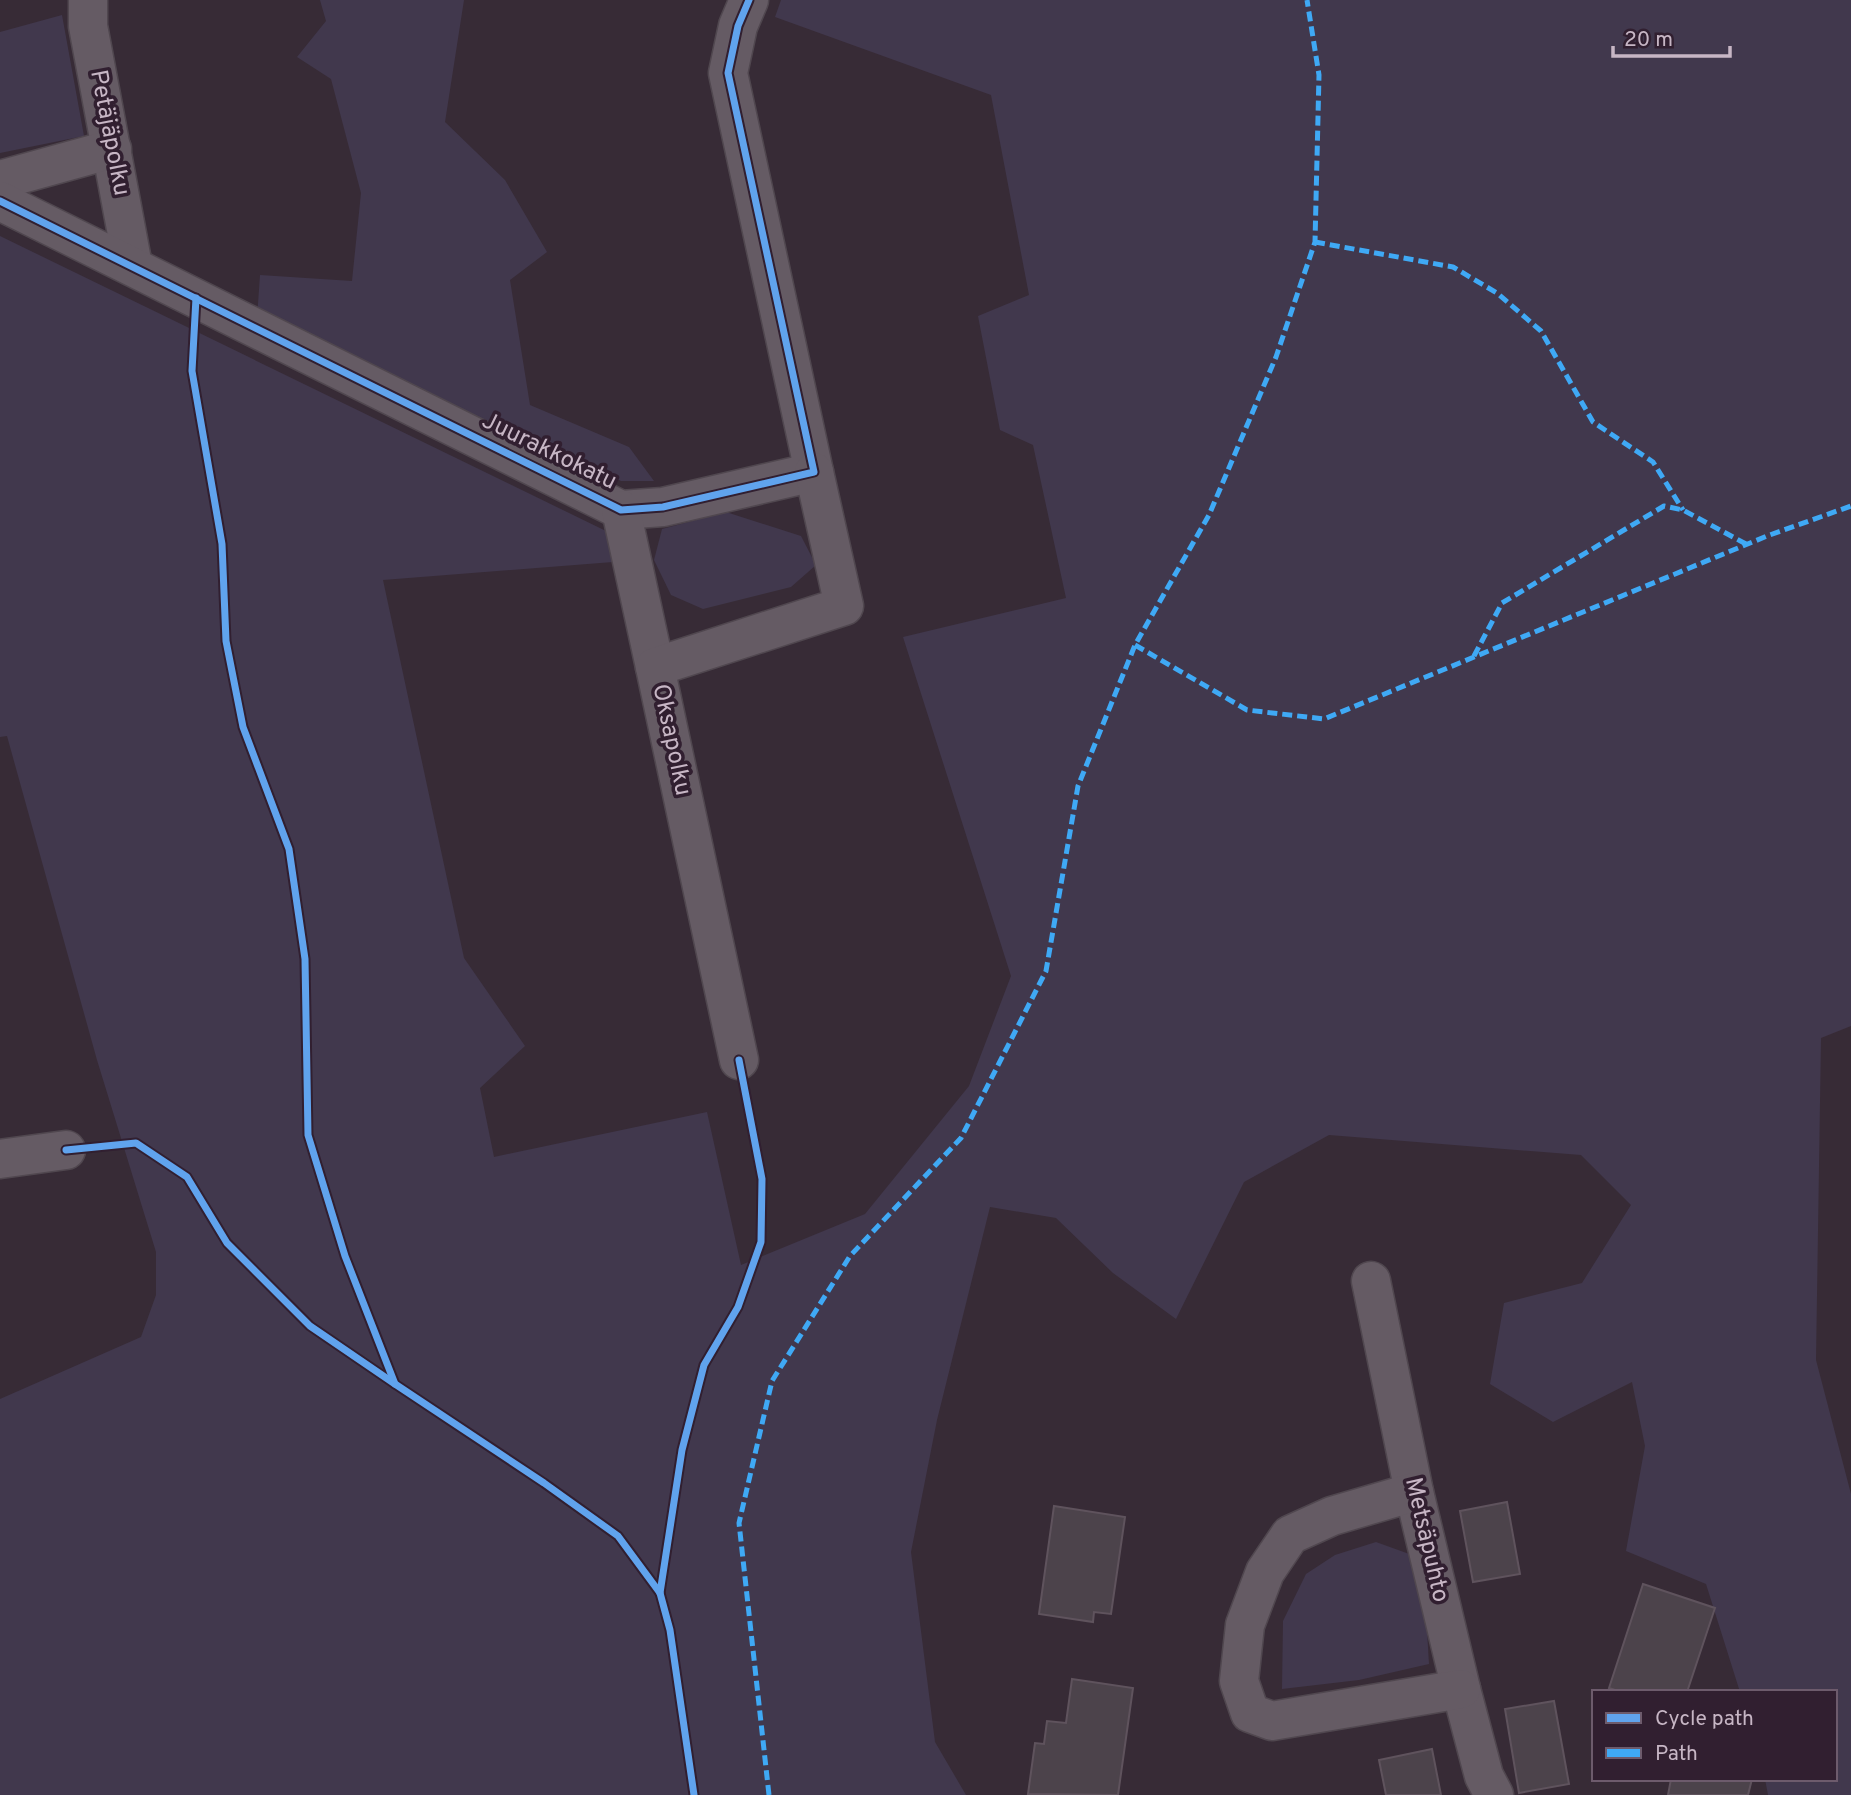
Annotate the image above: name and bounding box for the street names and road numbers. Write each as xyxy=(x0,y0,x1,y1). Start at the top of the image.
street label: Petäjäpolku xyxy=(82,68,136,198)
street label: Juurakkokatu xyxy=(477,406,621,498)
street label: Oksapolku xyxy=(645,681,697,799)
street label: Metsäpuhto xyxy=(1397,1475,1455,1605)

